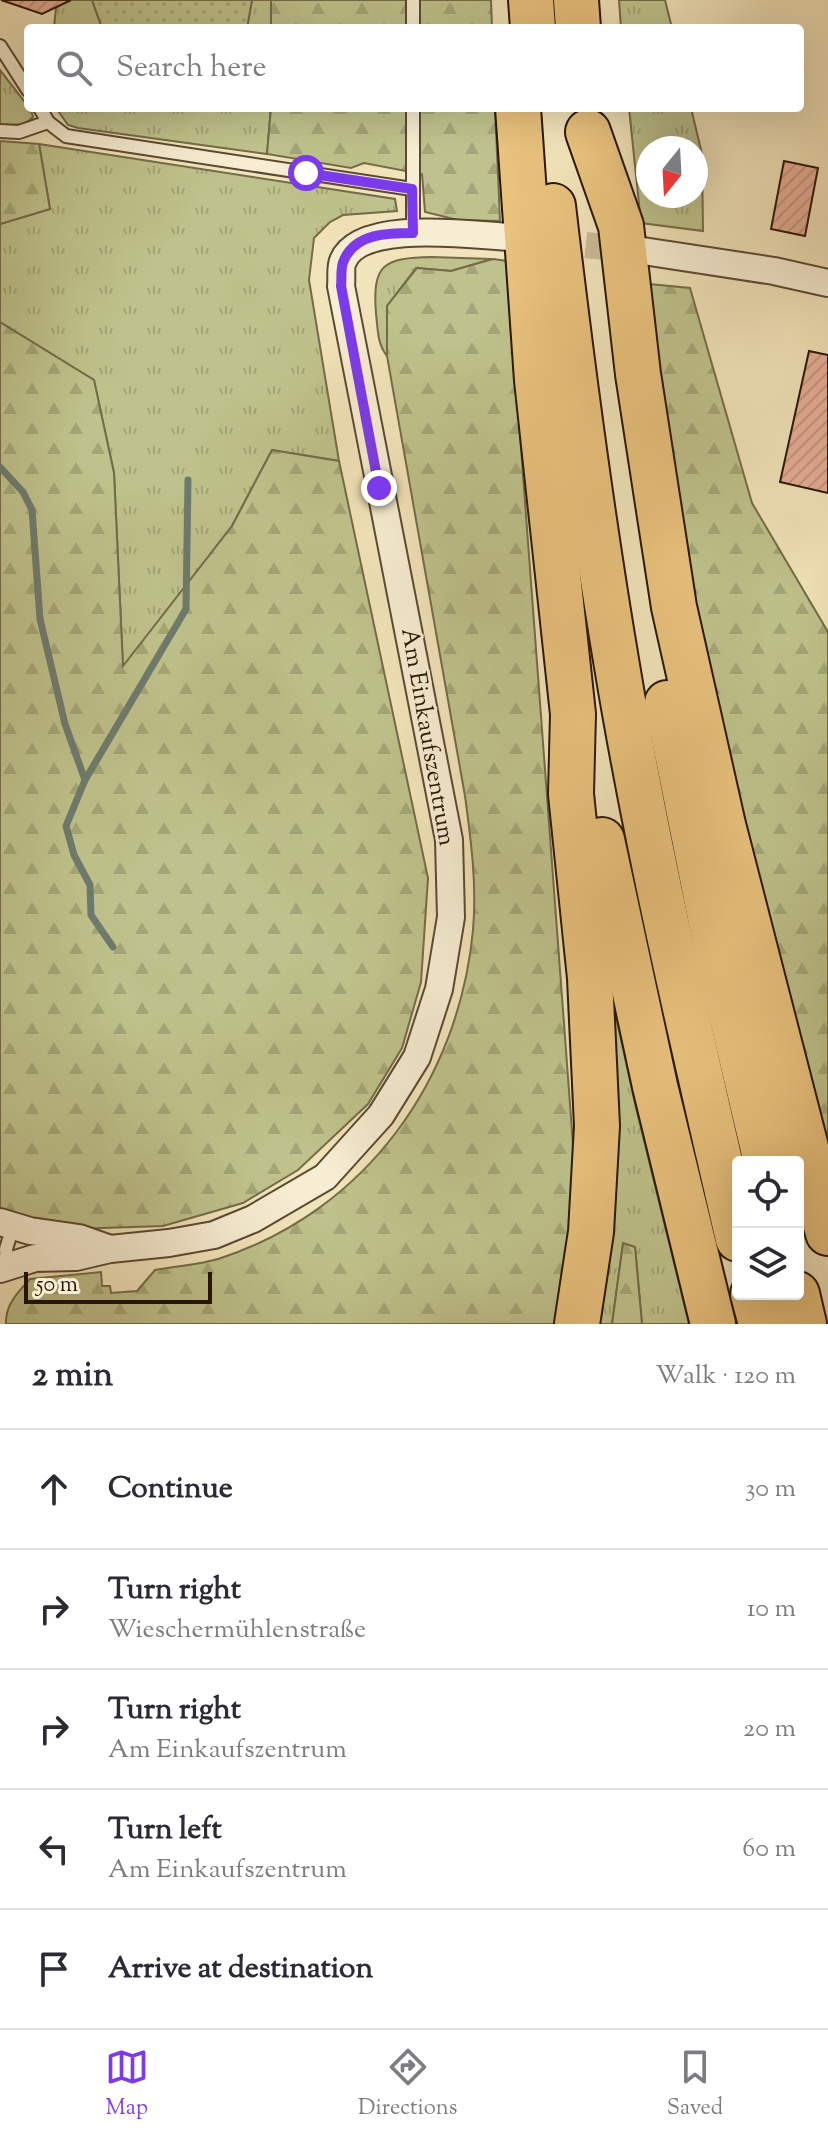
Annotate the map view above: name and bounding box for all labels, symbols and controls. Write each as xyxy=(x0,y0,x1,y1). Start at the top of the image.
search box xyxy=(24,24,804,112)
icon: search xyxy=(52,46,96,90)
text: Search here xyxy=(116,47,266,90)
north arrow xyxy=(636,136,708,208)
route start xyxy=(288,155,324,191)
route end xyxy=(361,470,397,506)
street label: Am Einkaufszentrum xyxy=(391,626,463,849)
map controls xyxy=(732,1156,804,1300)
button: locate xyxy=(732,1156,804,1228)
button: layers xyxy=(732,1228,804,1300)
scale bar xyxy=(24,1268,212,1304)
text: 50 m xyxy=(36,1270,78,1302)
text: 2 min xyxy=(32,1352,113,1401)
text: Walk · 120 m xyxy=(656,1358,796,1395)
icon: ahead xyxy=(32,1467,76,1511)
text: Continue xyxy=(108,1468,233,1511)
text: 30 m xyxy=(745,1471,796,1508)
text: Turn right xyxy=(108,1569,241,1612)
icon: right xyxy=(32,1587,76,1631)
text: 10 m xyxy=(747,1591,796,1628)
text: Wieschermühlenstraße xyxy=(108,1612,366,1649)
text: Turn right xyxy=(108,1689,241,1732)
icon: right xyxy=(32,1707,76,1751)
text: 20 m xyxy=(743,1711,796,1748)
text: Am Einkaufszentrum xyxy=(108,1732,347,1769)
text: Turn left xyxy=(108,1809,222,1852)
icon: left xyxy=(32,1827,76,1871)
text: 60 m xyxy=(742,1831,796,1868)
text: Am Einkaufszentrum xyxy=(108,1852,347,1889)
icon: arrive xyxy=(32,1947,76,1991)
text: Arrive at destination xyxy=(108,1948,373,1991)
tab: Map xyxy=(105,2045,149,2125)
tab: Directions xyxy=(358,2045,457,2125)
tab: Saved xyxy=(667,2045,723,2125)

